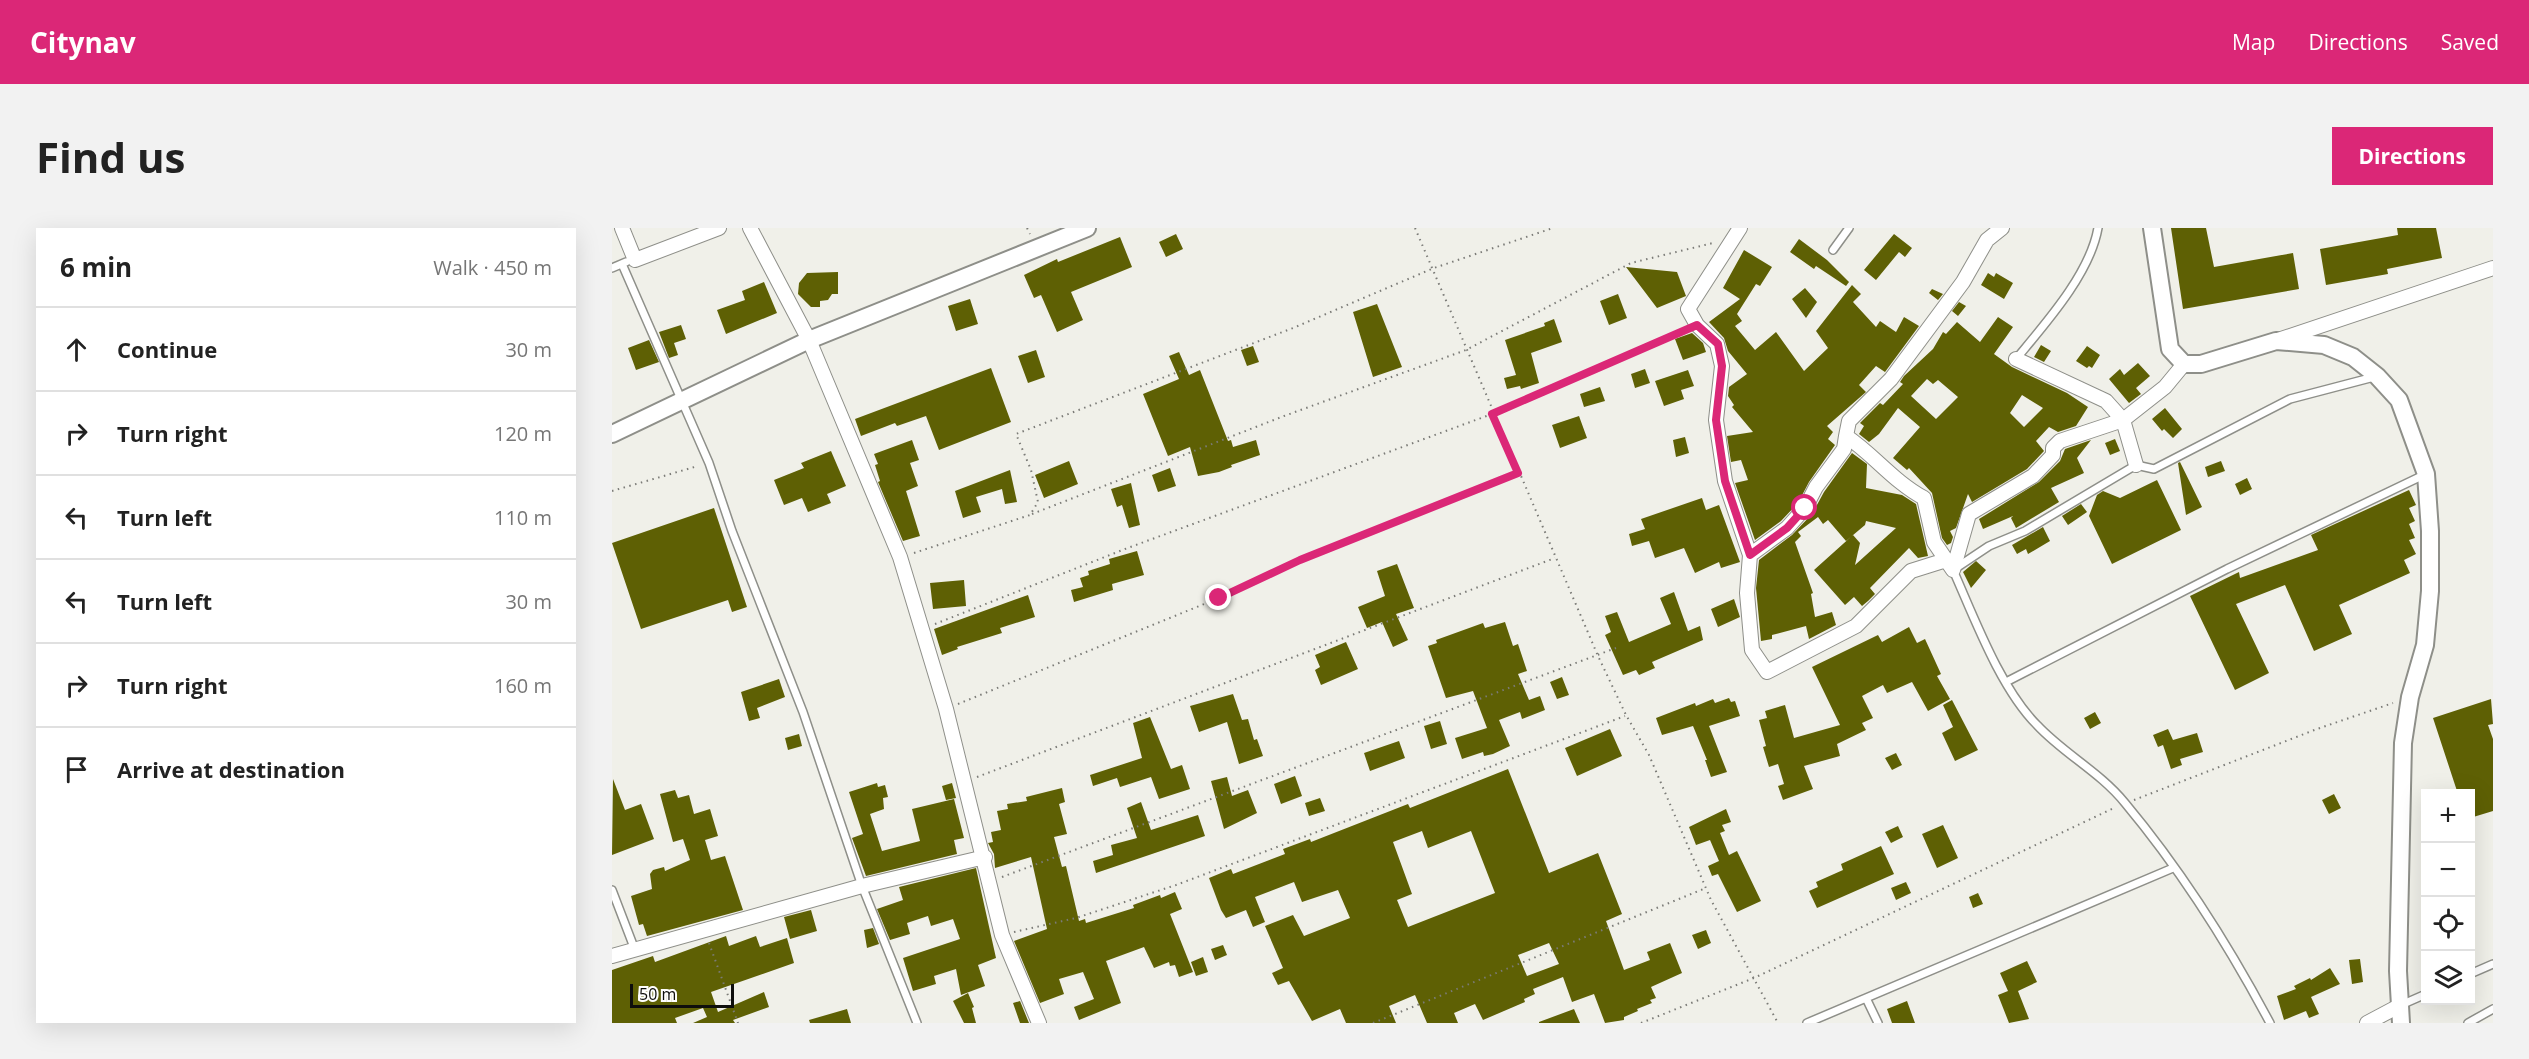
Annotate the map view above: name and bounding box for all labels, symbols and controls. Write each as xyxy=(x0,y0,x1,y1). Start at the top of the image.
text: Citynav xyxy=(30,23,136,61)
text: Map xyxy=(2232,28,2275,56)
text: Directions xyxy=(2308,28,2408,56)
text: Saved xyxy=(2441,28,2499,56)
button: Directions xyxy=(2332,127,2493,185)
text: Find us xyxy=(36,128,185,185)
text: 6 min xyxy=(60,249,132,285)
text: Walk · 450 m xyxy=(433,254,552,281)
icon: ahead xyxy=(60,333,93,366)
text: Continue xyxy=(117,334,217,364)
text: 30 m xyxy=(505,336,552,363)
icon: right xyxy=(60,417,93,450)
text: Turn right xyxy=(117,418,228,448)
text: 120 m xyxy=(494,420,552,447)
route start xyxy=(1791,494,1817,520)
icon: left xyxy=(60,501,93,534)
text: Turn left xyxy=(117,502,212,532)
text: 110 m xyxy=(494,504,552,531)
route end xyxy=(1205,584,1231,610)
icon: left xyxy=(60,585,93,618)
text: Turn left xyxy=(117,586,212,616)
text: 30 m xyxy=(505,588,552,615)
icon: right xyxy=(60,669,93,702)
text: Turn right xyxy=(117,670,228,700)
text: 160 m xyxy=(494,672,552,699)
icon: arrive xyxy=(60,753,93,786)
text: Arrive at destination xyxy=(117,754,345,784)
map controls xyxy=(2421,789,2475,1005)
button: + xyxy=(2421,789,2475,843)
button: − xyxy=(2421,843,2475,897)
button: locate xyxy=(2421,897,2475,951)
button: layers xyxy=(2421,951,2475,1005)
scale bar xyxy=(630,981,734,1008)
text: 50 m xyxy=(639,983,676,1005)

